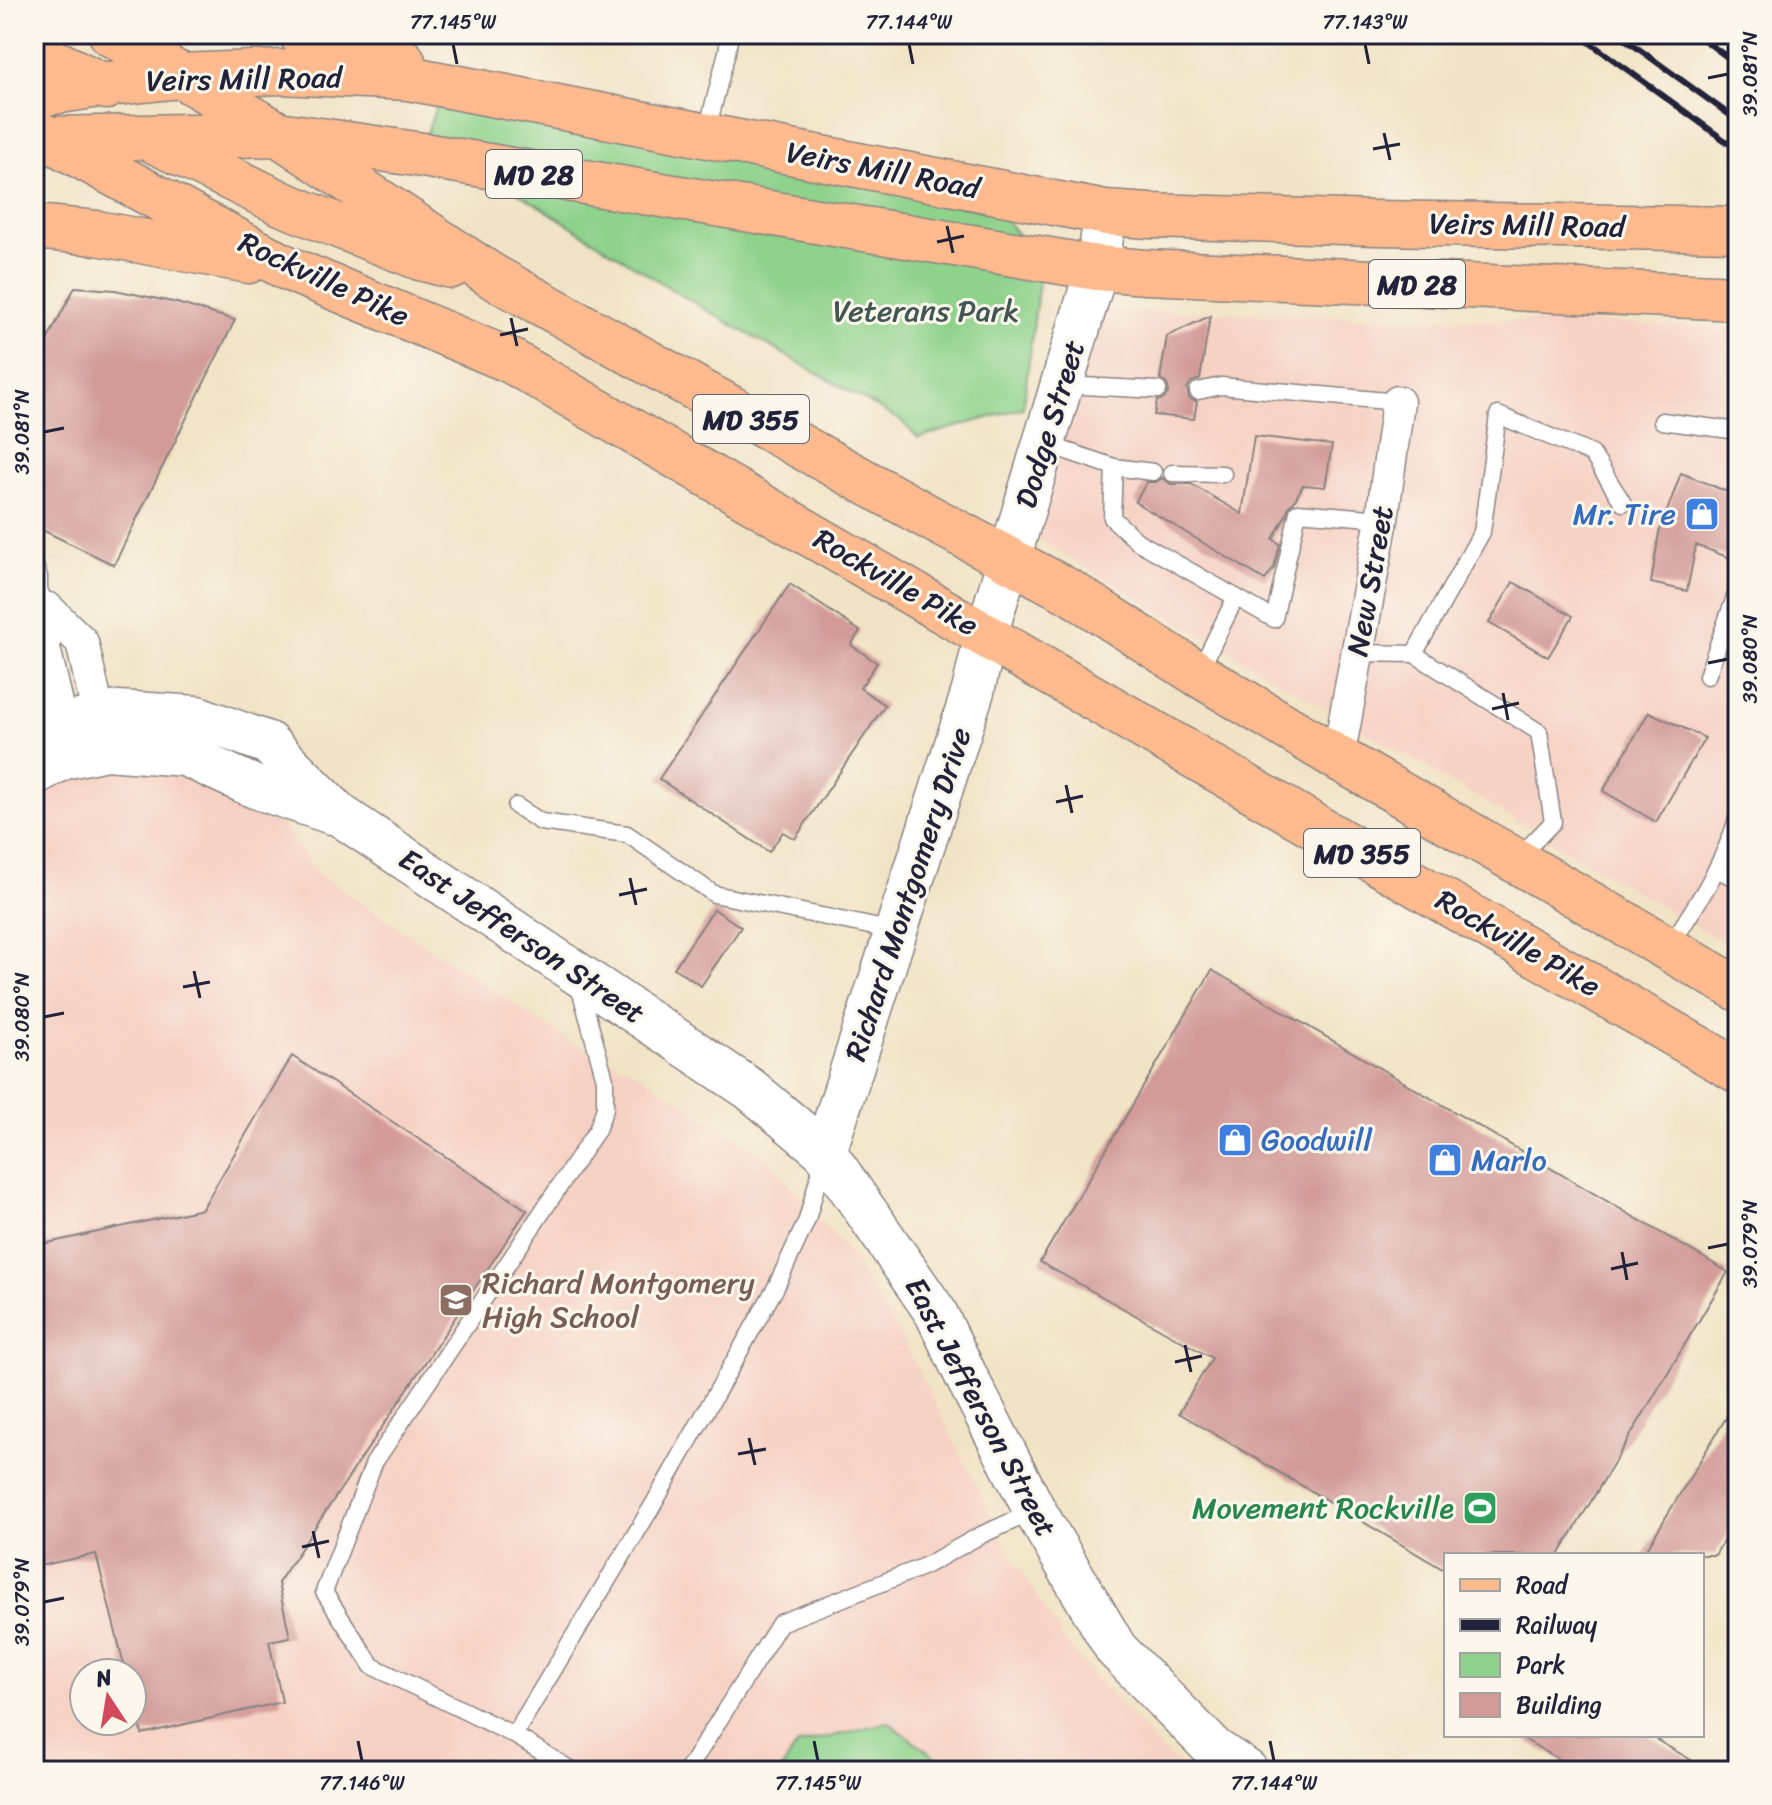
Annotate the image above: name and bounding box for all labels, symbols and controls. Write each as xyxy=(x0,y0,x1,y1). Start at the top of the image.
text: 77.145°W xyxy=(410,5,497,40)
text: 77.144°W xyxy=(866,5,953,40)
text: 77.143°W xyxy=(1323,5,1408,40)
text: 39.081°N xyxy=(1733,31,1768,117)
street label: Veirs Mill Road xyxy=(146,50,345,108)
street label: Veirs Mill Road xyxy=(782,125,986,216)
road number: MD 28 xyxy=(486,150,582,198)
street label: Veirs Mill Road xyxy=(1429,196,1628,254)
street label: Rockville Pike xyxy=(229,216,419,342)
road number: MD 28 xyxy=(1369,260,1465,308)
park label: Veterans Park xyxy=(833,284,1019,338)
street label: Dodge Street xyxy=(999,333,1101,515)
text: 39.081°N xyxy=(5,389,40,475)
road number: MD 355 xyxy=(693,395,809,443)
place label: Mr. Tire xyxy=(1573,487,1676,541)
shop icon: Mr. Tire xyxy=(1683,495,1721,533)
street label: New Street xyxy=(1330,501,1410,661)
street label: Rockville Pike xyxy=(803,513,989,651)
text: 39.080°N xyxy=(1733,614,1768,704)
street label: Richard Montgomery Drive xyxy=(829,720,987,1068)
road number: MD 355 xyxy=(1304,829,1420,877)
street label: East Jefferson Street xyxy=(387,833,657,1039)
street label: Rockville Pike xyxy=(1425,874,1611,1012)
text: 39.080°N xyxy=(5,972,40,1062)
place label: Goodwill xyxy=(1261,1113,1374,1167)
shop icon: Goodwill xyxy=(1216,1121,1254,1159)
place label: Marlo xyxy=(1471,1133,1547,1187)
shop icon: Marlo xyxy=(1426,1141,1464,1179)
text: 39.079°N xyxy=(1733,1200,1768,1288)
place label: Richard Montgomery High School xyxy=(482,1256,755,1344)
street label: East Jefferson Street xyxy=(889,1267,1073,1547)
school or university icon: Richard Montgomery High School xyxy=(437,1281,475,1319)
place label: Movement Rockville xyxy=(1192,1481,1454,1535)
sports icon: Movement Rockville xyxy=(1461,1489,1499,1527)
legend xyxy=(1444,1553,1704,1737)
text: 39.079°N xyxy=(5,1558,40,1646)
text: Road xyxy=(1516,1564,1570,1606)
text: Railway xyxy=(1516,1604,1598,1646)
text: Park xyxy=(1516,1644,1565,1686)
north arrow xyxy=(68,1657,148,1737)
text: N xyxy=(91,1657,116,1699)
text: Building xyxy=(1516,1684,1602,1726)
text: 77.146°W xyxy=(319,1766,405,1801)
text: 77.145°W xyxy=(775,1766,862,1801)
text: 77.144°W xyxy=(1231,1766,1318,1801)

